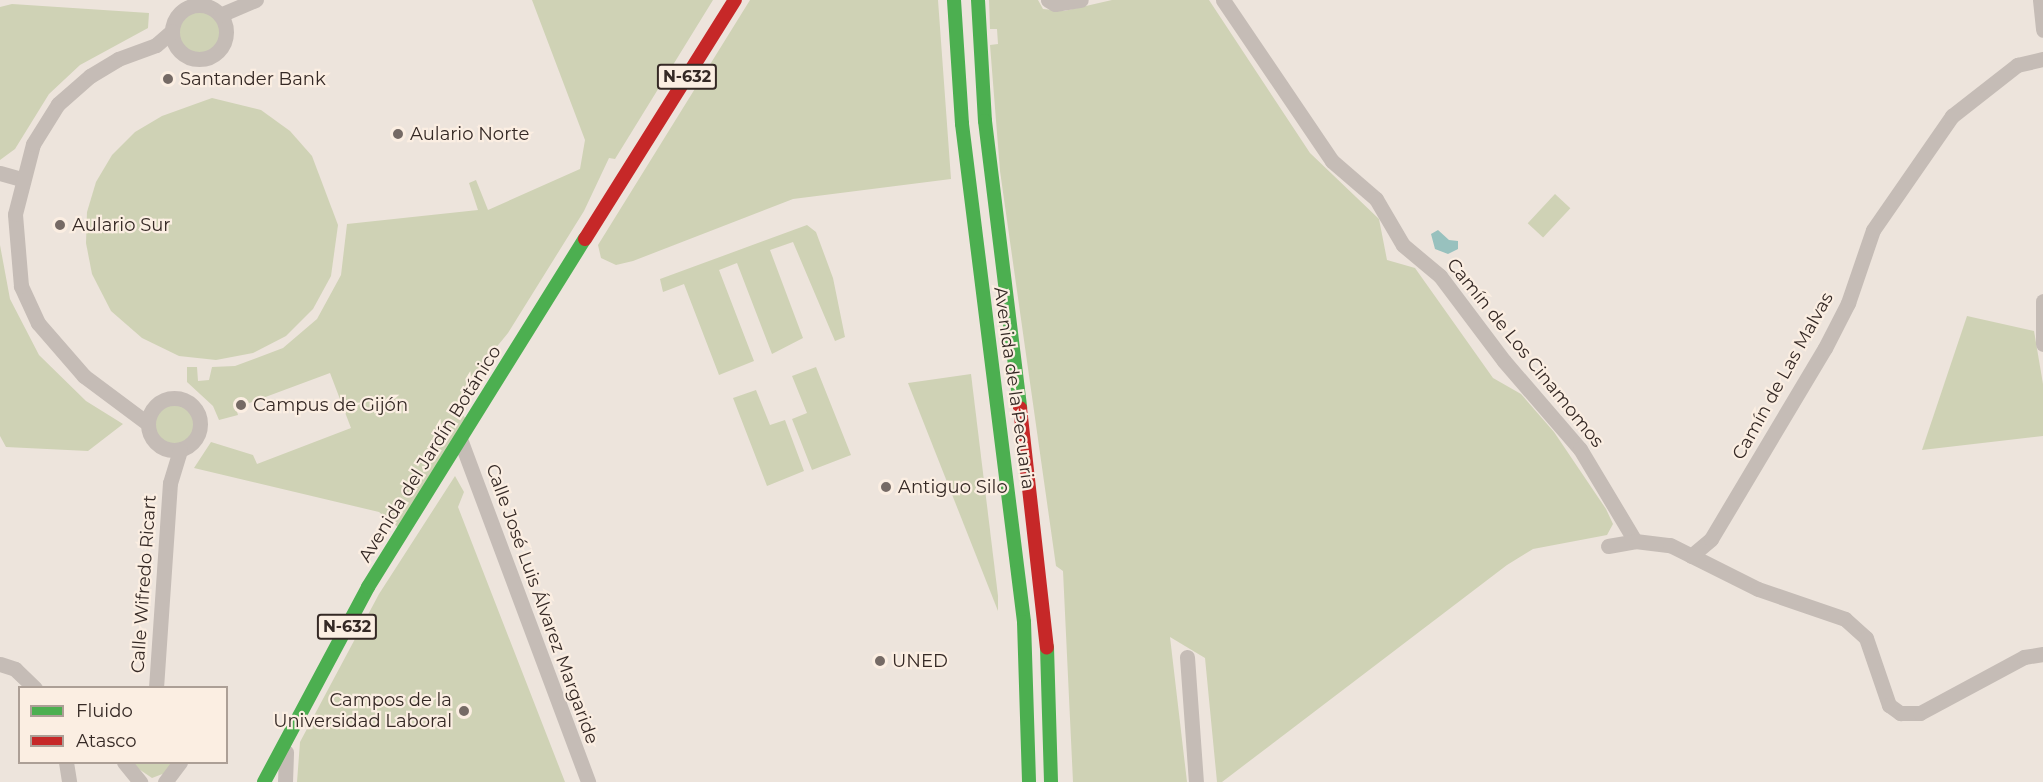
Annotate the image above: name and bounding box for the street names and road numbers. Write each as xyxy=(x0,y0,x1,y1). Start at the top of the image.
road number: N-632 xyxy=(656,64,718,90)
street label: Camín de Los Cinamomos xyxy=(1442,254,1608,452)
street label: Avenida de la Pecuaria xyxy=(989,285,1039,491)
street label: Camín de Las Malvas xyxy=(1728,289,1838,463)
street label: Avenida del Jardín Botánico xyxy=(354,342,506,566)
street label: Calle José Luis Álvarez Margaride xyxy=(481,461,603,747)
street label: Calle Wifredo Ricart xyxy=(127,494,161,674)
road number: N-632 xyxy=(316,614,378,640)

